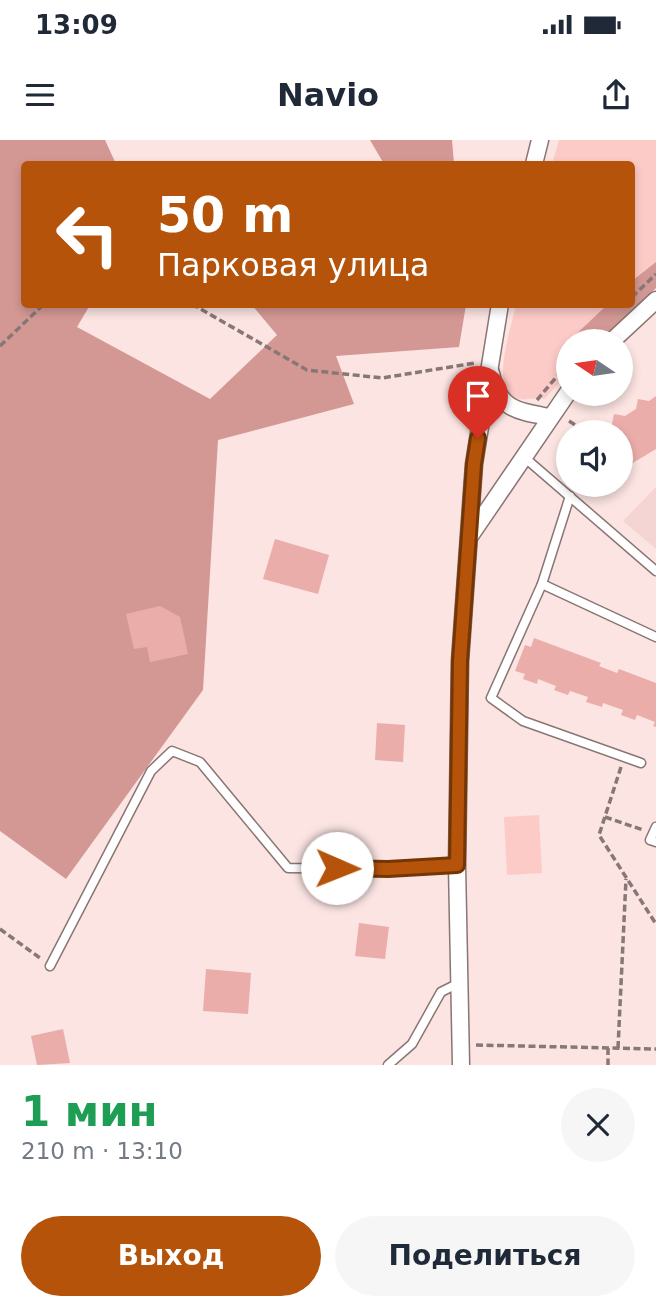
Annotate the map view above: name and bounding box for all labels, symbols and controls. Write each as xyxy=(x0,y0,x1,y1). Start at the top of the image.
text: 13:09 xyxy=(35,10,118,40)
icon: menu xyxy=(21,76,59,114)
text: Navio xyxy=(277,76,379,114)
icon: share xyxy=(597,76,635,114)
text: 50 m xyxy=(157,187,293,244)
icon: left xyxy=(42,189,133,280)
text: Парковая улица xyxy=(157,246,429,284)
north arrow xyxy=(556,329,634,406)
map controls xyxy=(556,329,633,497)
pin xyxy=(448,366,508,438)
icon: arrive xyxy=(459,377,497,415)
button: sound xyxy=(556,420,633,497)
position arrow xyxy=(300,831,374,905)
text: 1 мин xyxy=(21,1087,158,1136)
button: close xyxy=(561,1088,635,1162)
text: 210 m · 13:10 xyxy=(21,1138,183,1164)
button: Выход xyxy=(21,1216,321,1296)
button: Поделиться xyxy=(335,1216,635,1296)

